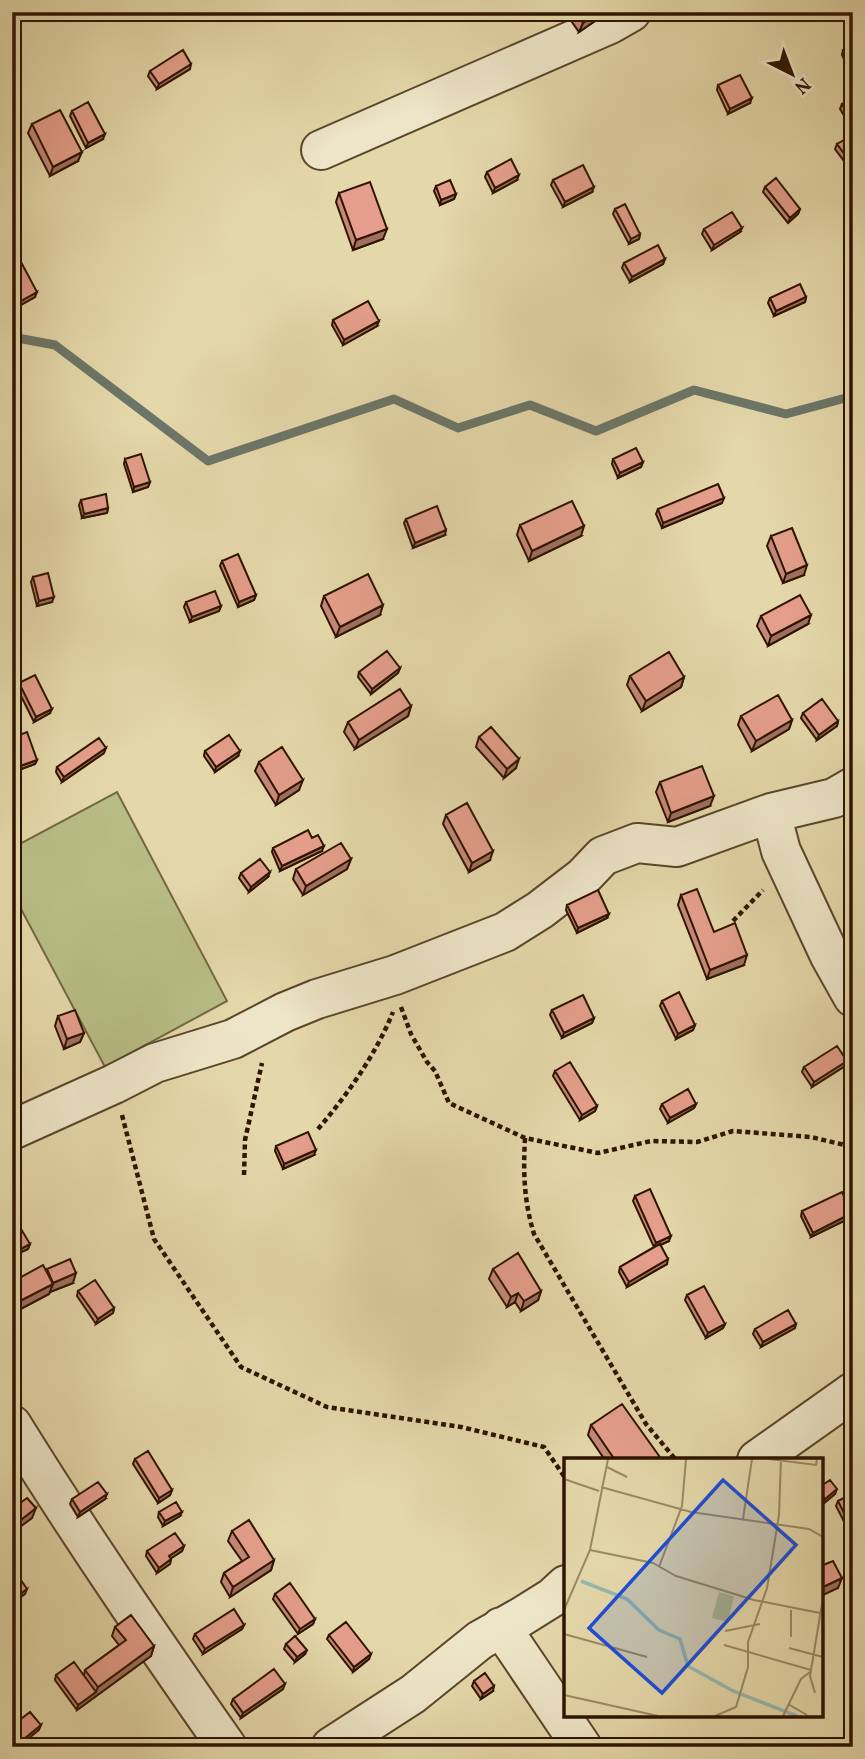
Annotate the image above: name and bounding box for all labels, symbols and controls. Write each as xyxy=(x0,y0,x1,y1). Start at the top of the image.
north arrow xyxy=(756,38,826,108)
text: N xyxy=(788,71,816,100)
inset map xyxy=(564,1458,823,1717)

